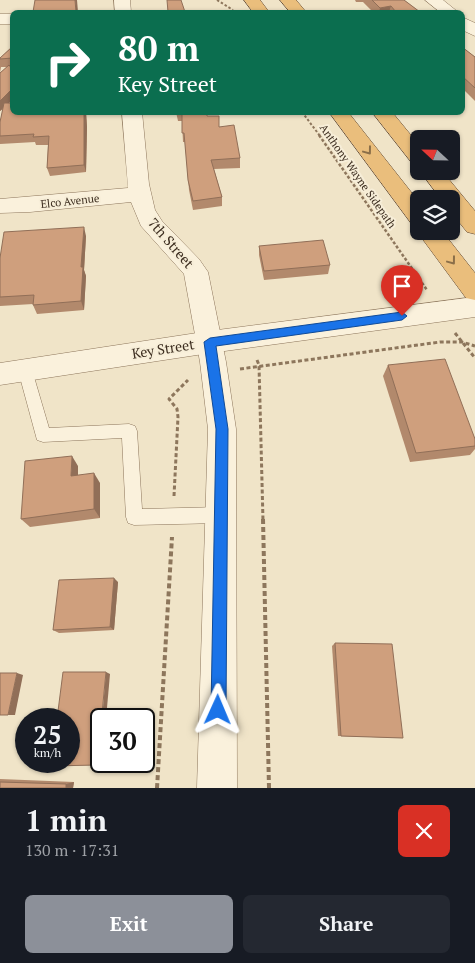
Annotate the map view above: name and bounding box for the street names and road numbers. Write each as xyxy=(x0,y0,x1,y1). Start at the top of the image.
street label: Anthony Wayne Sidepath xyxy=(317,121,400,231)
street label: Elco Avenue xyxy=(40,191,101,211)
street label: 7th Street xyxy=(144,213,199,273)
street label: Key Street xyxy=(130,334,196,363)

